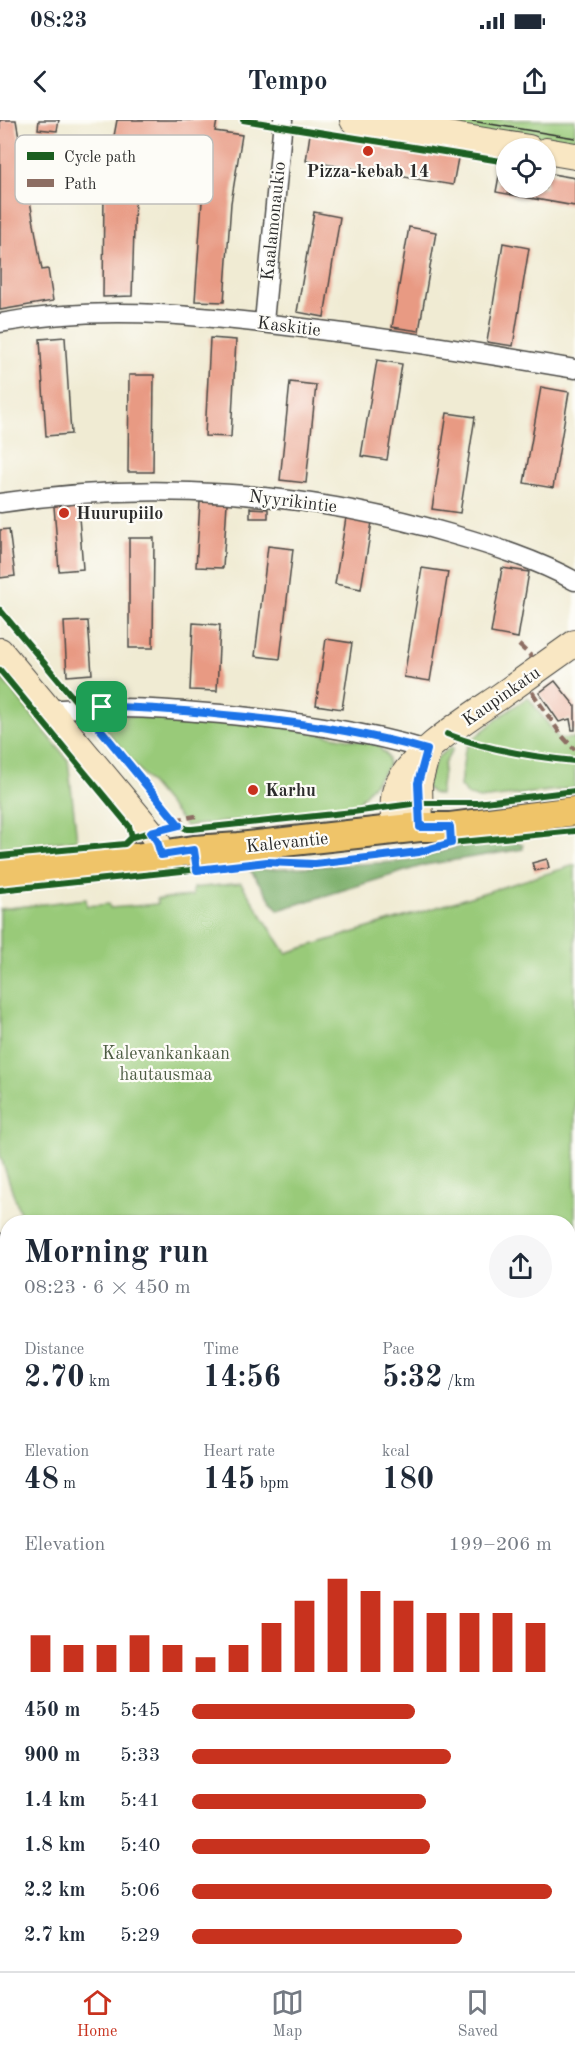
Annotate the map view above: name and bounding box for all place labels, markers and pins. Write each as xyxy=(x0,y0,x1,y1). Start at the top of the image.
marker: Pizza-kebab 14 xyxy=(361,144,375,158)
place label: Pizza-kebab 14 xyxy=(307,163,429,181)
place label: Huurupiilo xyxy=(76,505,163,523)
marker: Huurupiilo xyxy=(57,506,71,520)
pin xyxy=(76,681,127,732)
place label: Karhu xyxy=(265,782,316,800)
marker: Karhu xyxy=(246,783,260,797)

